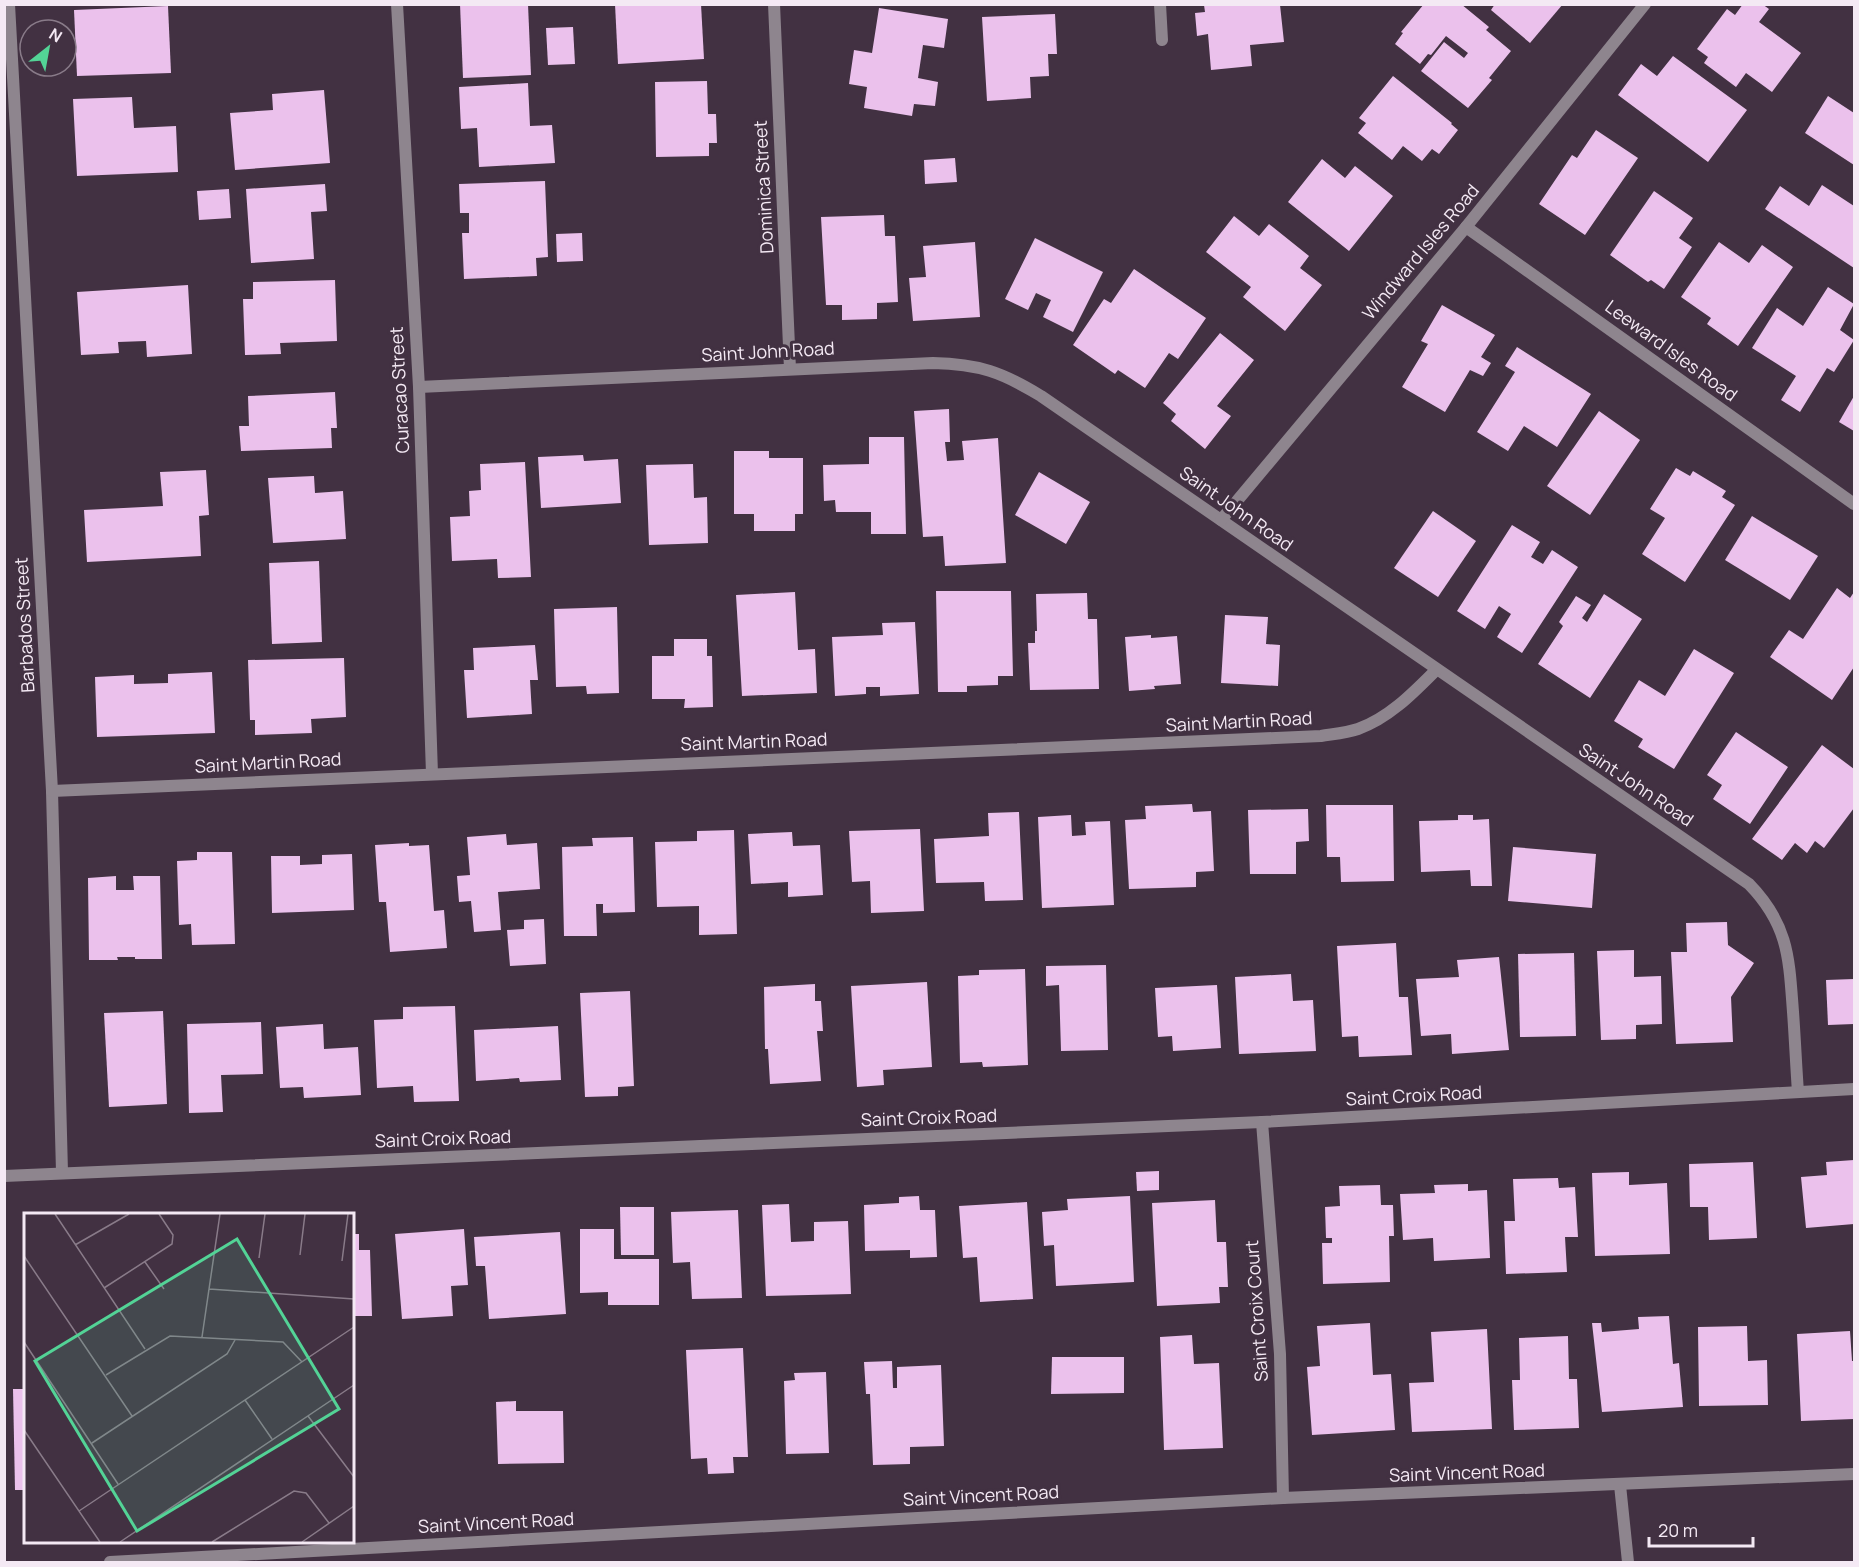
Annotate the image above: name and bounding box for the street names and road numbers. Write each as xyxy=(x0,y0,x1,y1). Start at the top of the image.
street label: Dominica Street xyxy=(748,120,778,254)
street label: Windward Isles Road xyxy=(1356,179,1484,324)
street label: Leeward Isles Road xyxy=(1601,294,1742,406)
street label: Curacao Street xyxy=(384,326,414,454)
street label: Saint John Road xyxy=(701,336,835,366)
street label: Saint John Road xyxy=(1175,460,1298,556)
street label: Barbados Street xyxy=(8,557,40,693)
street label: Saint Martin Road xyxy=(1165,705,1313,737)
street label: Saint Martin Road xyxy=(680,726,828,756)
street label: Saint John Road xyxy=(1575,737,1699,831)
street label: Saint Martin Road xyxy=(194,746,342,778)
street label: Saint Croix Road xyxy=(1345,1079,1483,1111)
street label: Saint Croix Road xyxy=(860,1103,998,1131)
street label: Saint Croix Road xyxy=(374,1124,512,1152)
street label: Saint Croix Court xyxy=(1239,1239,1273,1383)
street label: Saint Vincent Road xyxy=(1388,1457,1545,1487)
street label: Saint Vincent Road xyxy=(902,1479,1060,1511)
street label: Saint Vincent Road xyxy=(417,1506,575,1538)

